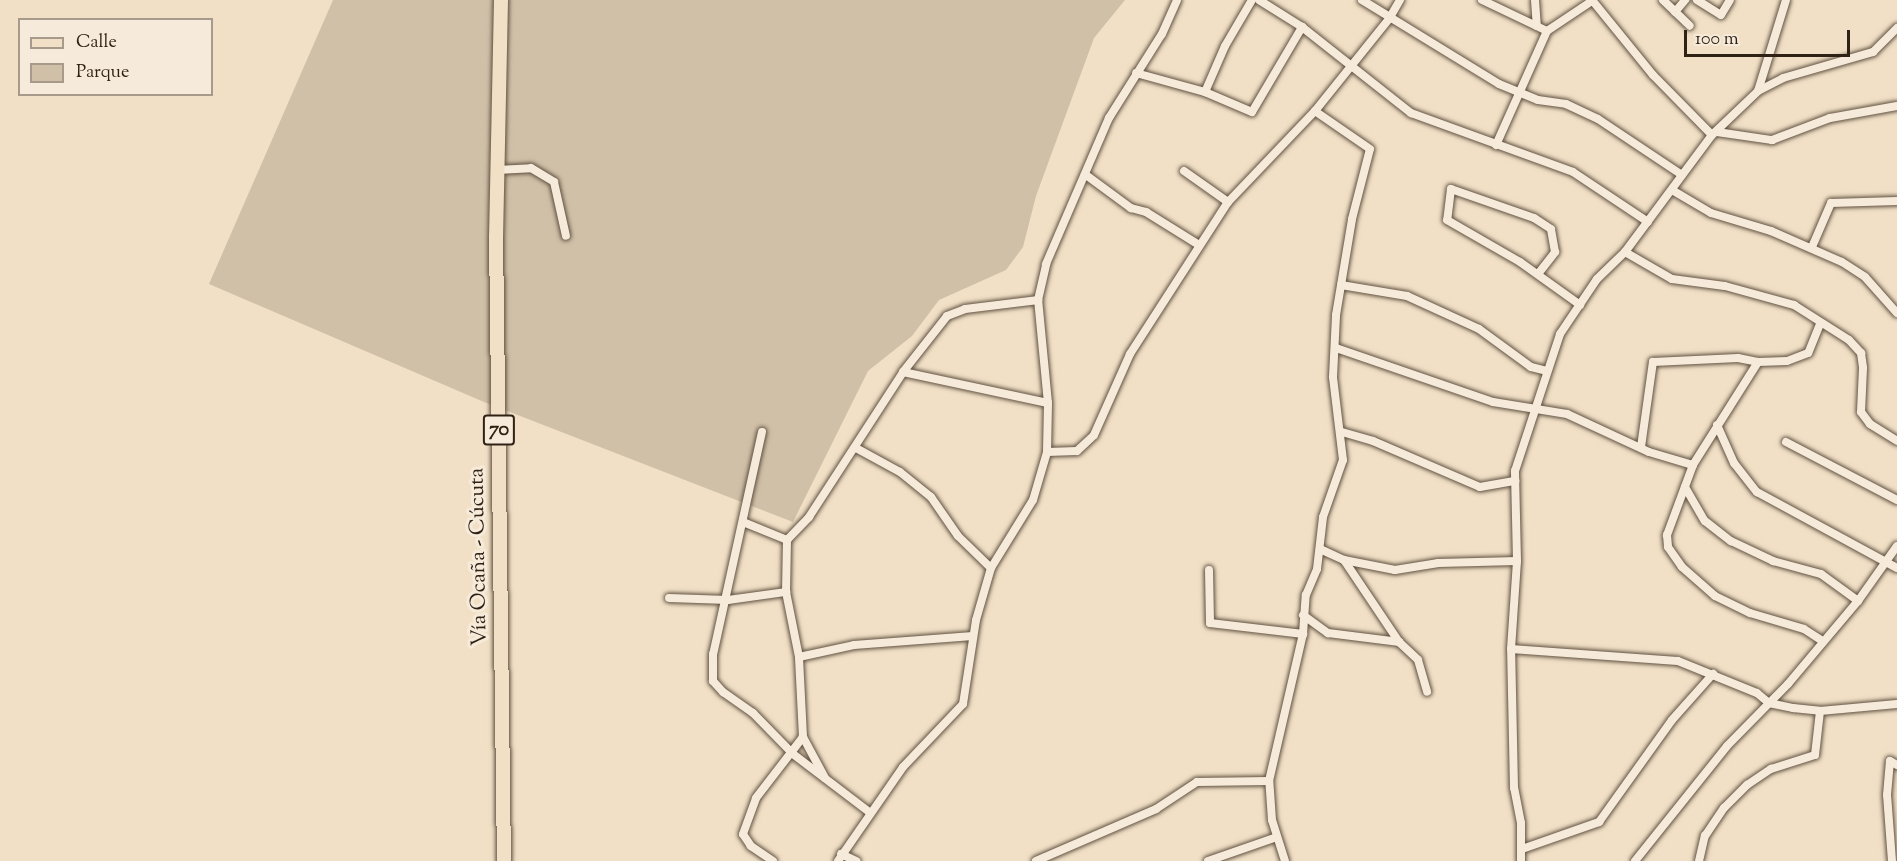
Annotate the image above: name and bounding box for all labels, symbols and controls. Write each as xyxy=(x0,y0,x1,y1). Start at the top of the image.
legend xyxy=(18,18,213,96)
scale bar xyxy=(1687,18,1854,56)
text: 100 m xyxy=(1695,27,1739,53)
text: Calle xyxy=(76,30,117,56)
text: Parque xyxy=(76,60,129,86)
road number: 70 xyxy=(482,413,516,447)
street label: Vía Ocaña - Cúcuta xyxy=(465,468,493,646)

